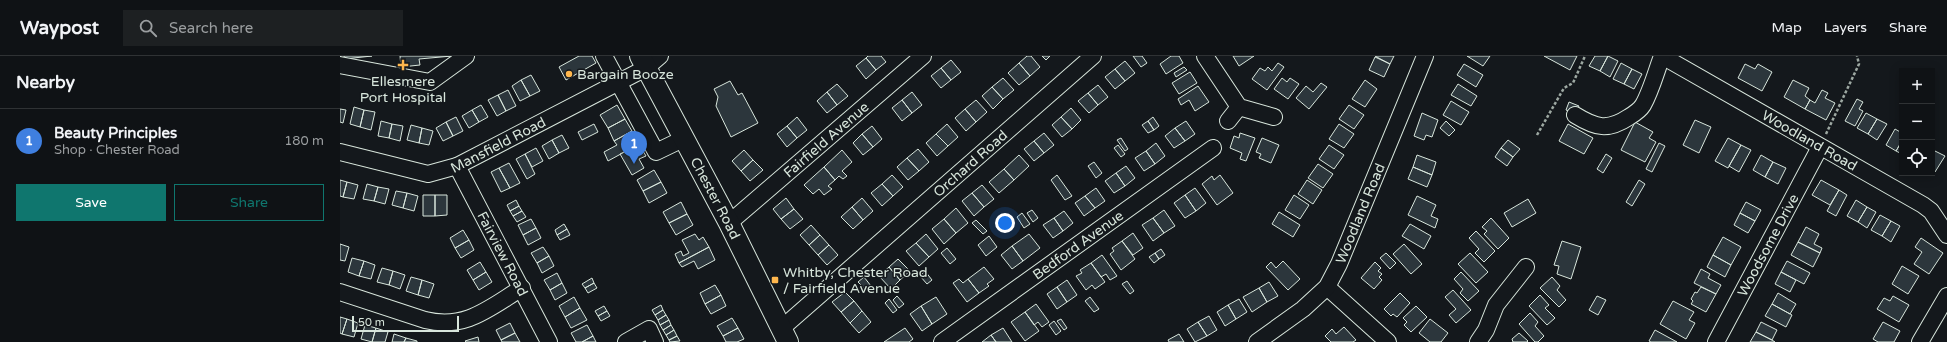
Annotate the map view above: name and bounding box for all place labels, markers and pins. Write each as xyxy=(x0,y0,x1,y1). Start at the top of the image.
marker: Ellesmere Port Hospital xyxy=(397,59,409,71)
place label: Bargain Booze xyxy=(577,66,674,83)
marker: Bargain Booze xyxy=(564,69,574,79)
place label: Ellesmere Port Hospital xyxy=(360,73,446,106)
pin: 1 xyxy=(621,131,647,164)
place label: Whitby, Chester Road / Fairfield Avenue xyxy=(783,264,928,297)
marker: Whitby, Chester Road / Fairfield Avenue xyxy=(770,275,780,285)

